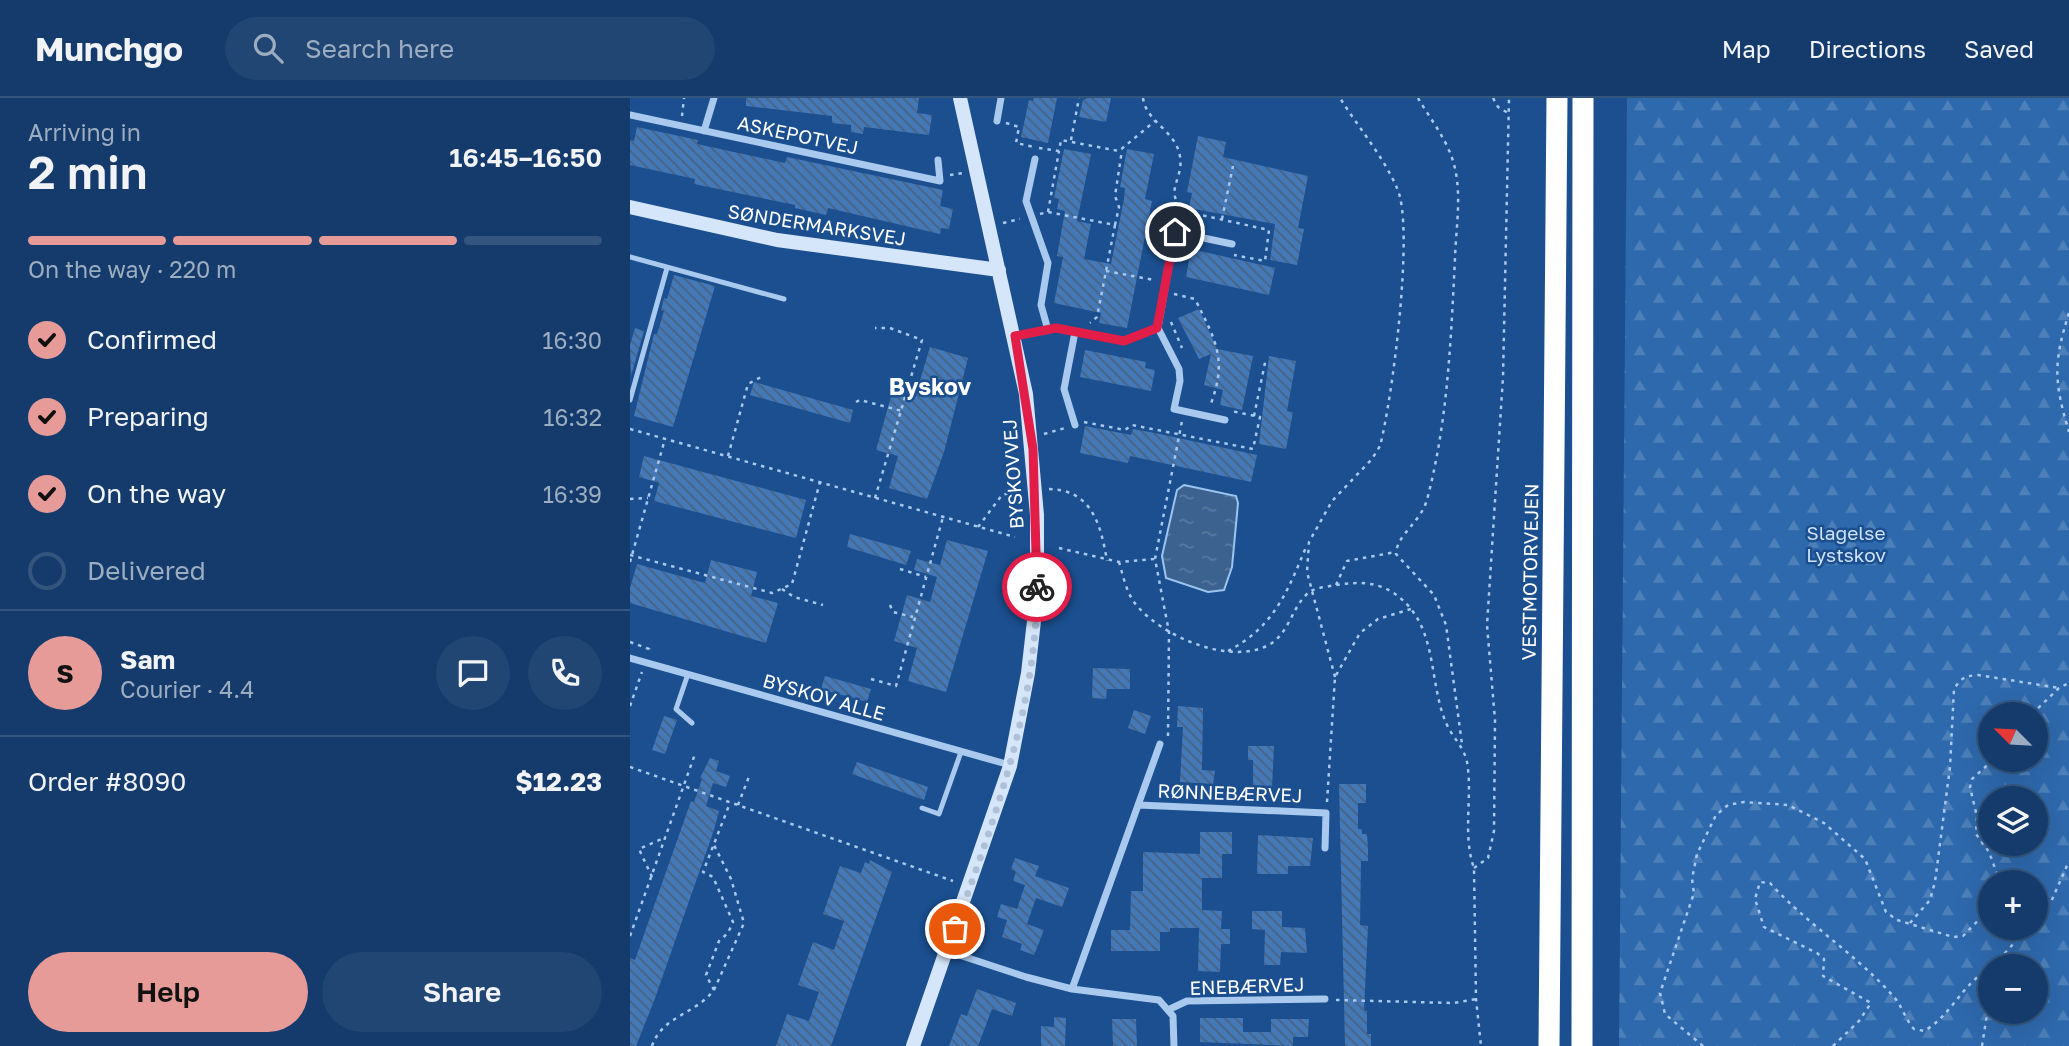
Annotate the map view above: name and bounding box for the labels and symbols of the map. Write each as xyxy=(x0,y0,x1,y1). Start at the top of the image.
street label: ASKEPOTVEJ xyxy=(736,111,861,159)
street label: SØNDERMARKSVEJ xyxy=(726,199,908,250)
pin xyxy=(1145,202,1205,262)
district label: Byskov xyxy=(889,372,971,400)
street label: BYSKOVVEJ xyxy=(997,418,1028,530)
street label: VESTMOTORVEJEN xyxy=(1516,483,1543,661)
park label: Slagelse Lystskov xyxy=(1806,521,1886,566)
courier xyxy=(1002,552,1072,622)
street label: BYSKOV ALLE xyxy=(761,668,888,725)
north arrow xyxy=(1978,702,2048,772)
street label: RØNNEBÆRVEJ xyxy=(1157,778,1303,807)
pin xyxy=(925,899,985,959)
street label: ENEBÆRVEJ xyxy=(1189,972,1305,999)

